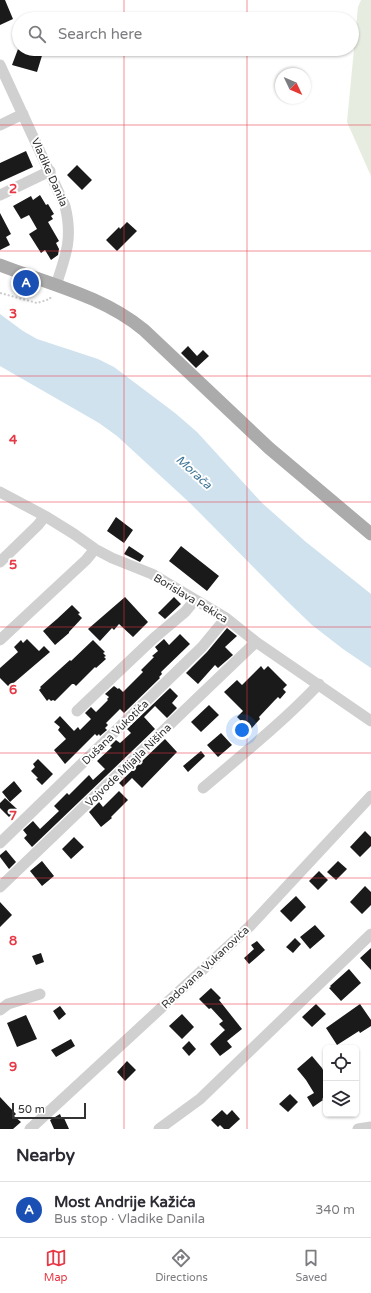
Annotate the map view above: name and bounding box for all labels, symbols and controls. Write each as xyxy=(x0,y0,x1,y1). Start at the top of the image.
search box xyxy=(12,12,359,56)
icon: search xyxy=(26,23,48,45)
text: Search here xyxy=(58,25,142,43)
north arrow xyxy=(275,68,311,104)
street label: Vladike Danila xyxy=(29,136,70,209)
text: 2 xyxy=(9,181,17,197)
pin: A xyxy=(13,268,39,298)
text: 3 xyxy=(9,306,17,322)
text: 4 xyxy=(9,432,18,448)
water label: Morača xyxy=(173,452,215,492)
text: 5 xyxy=(9,557,17,573)
street label: Borislava Pekica xyxy=(151,571,230,626)
text: 6 xyxy=(9,682,17,698)
street label: Dušana Vukotića xyxy=(79,697,151,767)
your location xyxy=(232,720,252,740)
street label: Vojvode Mijajla Nišina xyxy=(83,721,174,810)
text: 7 xyxy=(9,808,17,824)
street label: Radovana Vukanovića xyxy=(159,923,252,1011)
text: 8 xyxy=(9,933,17,949)
map controls xyxy=(323,1045,359,1117)
button: locate xyxy=(323,1045,359,1081)
text: 9 xyxy=(9,1059,17,1075)
button: layers xyxy=(323,1081,359,1117)
scale bar xyxy=(12,1101,86,1120)
text: 50 m xyxy=(18,1103,45,1116)
text: Nearby xyxy=(16,1145,75,1166)
text: Most Andrije Kažića xyxy=(54,1193,196,1211)
text: A xyxy=(24,1202,34,1218)
text: 340 m xyxy=(315,1202,355,1218)
text: Bus stop · Vladike Danila xyxy=(54,1211,205,1227)
tab: Map xyxy=(44,1247,68,1284)
tab: Directions xyxy=(155,1247,208,1284)
tab: Saved xyxy=(295,1247,327,1284)

